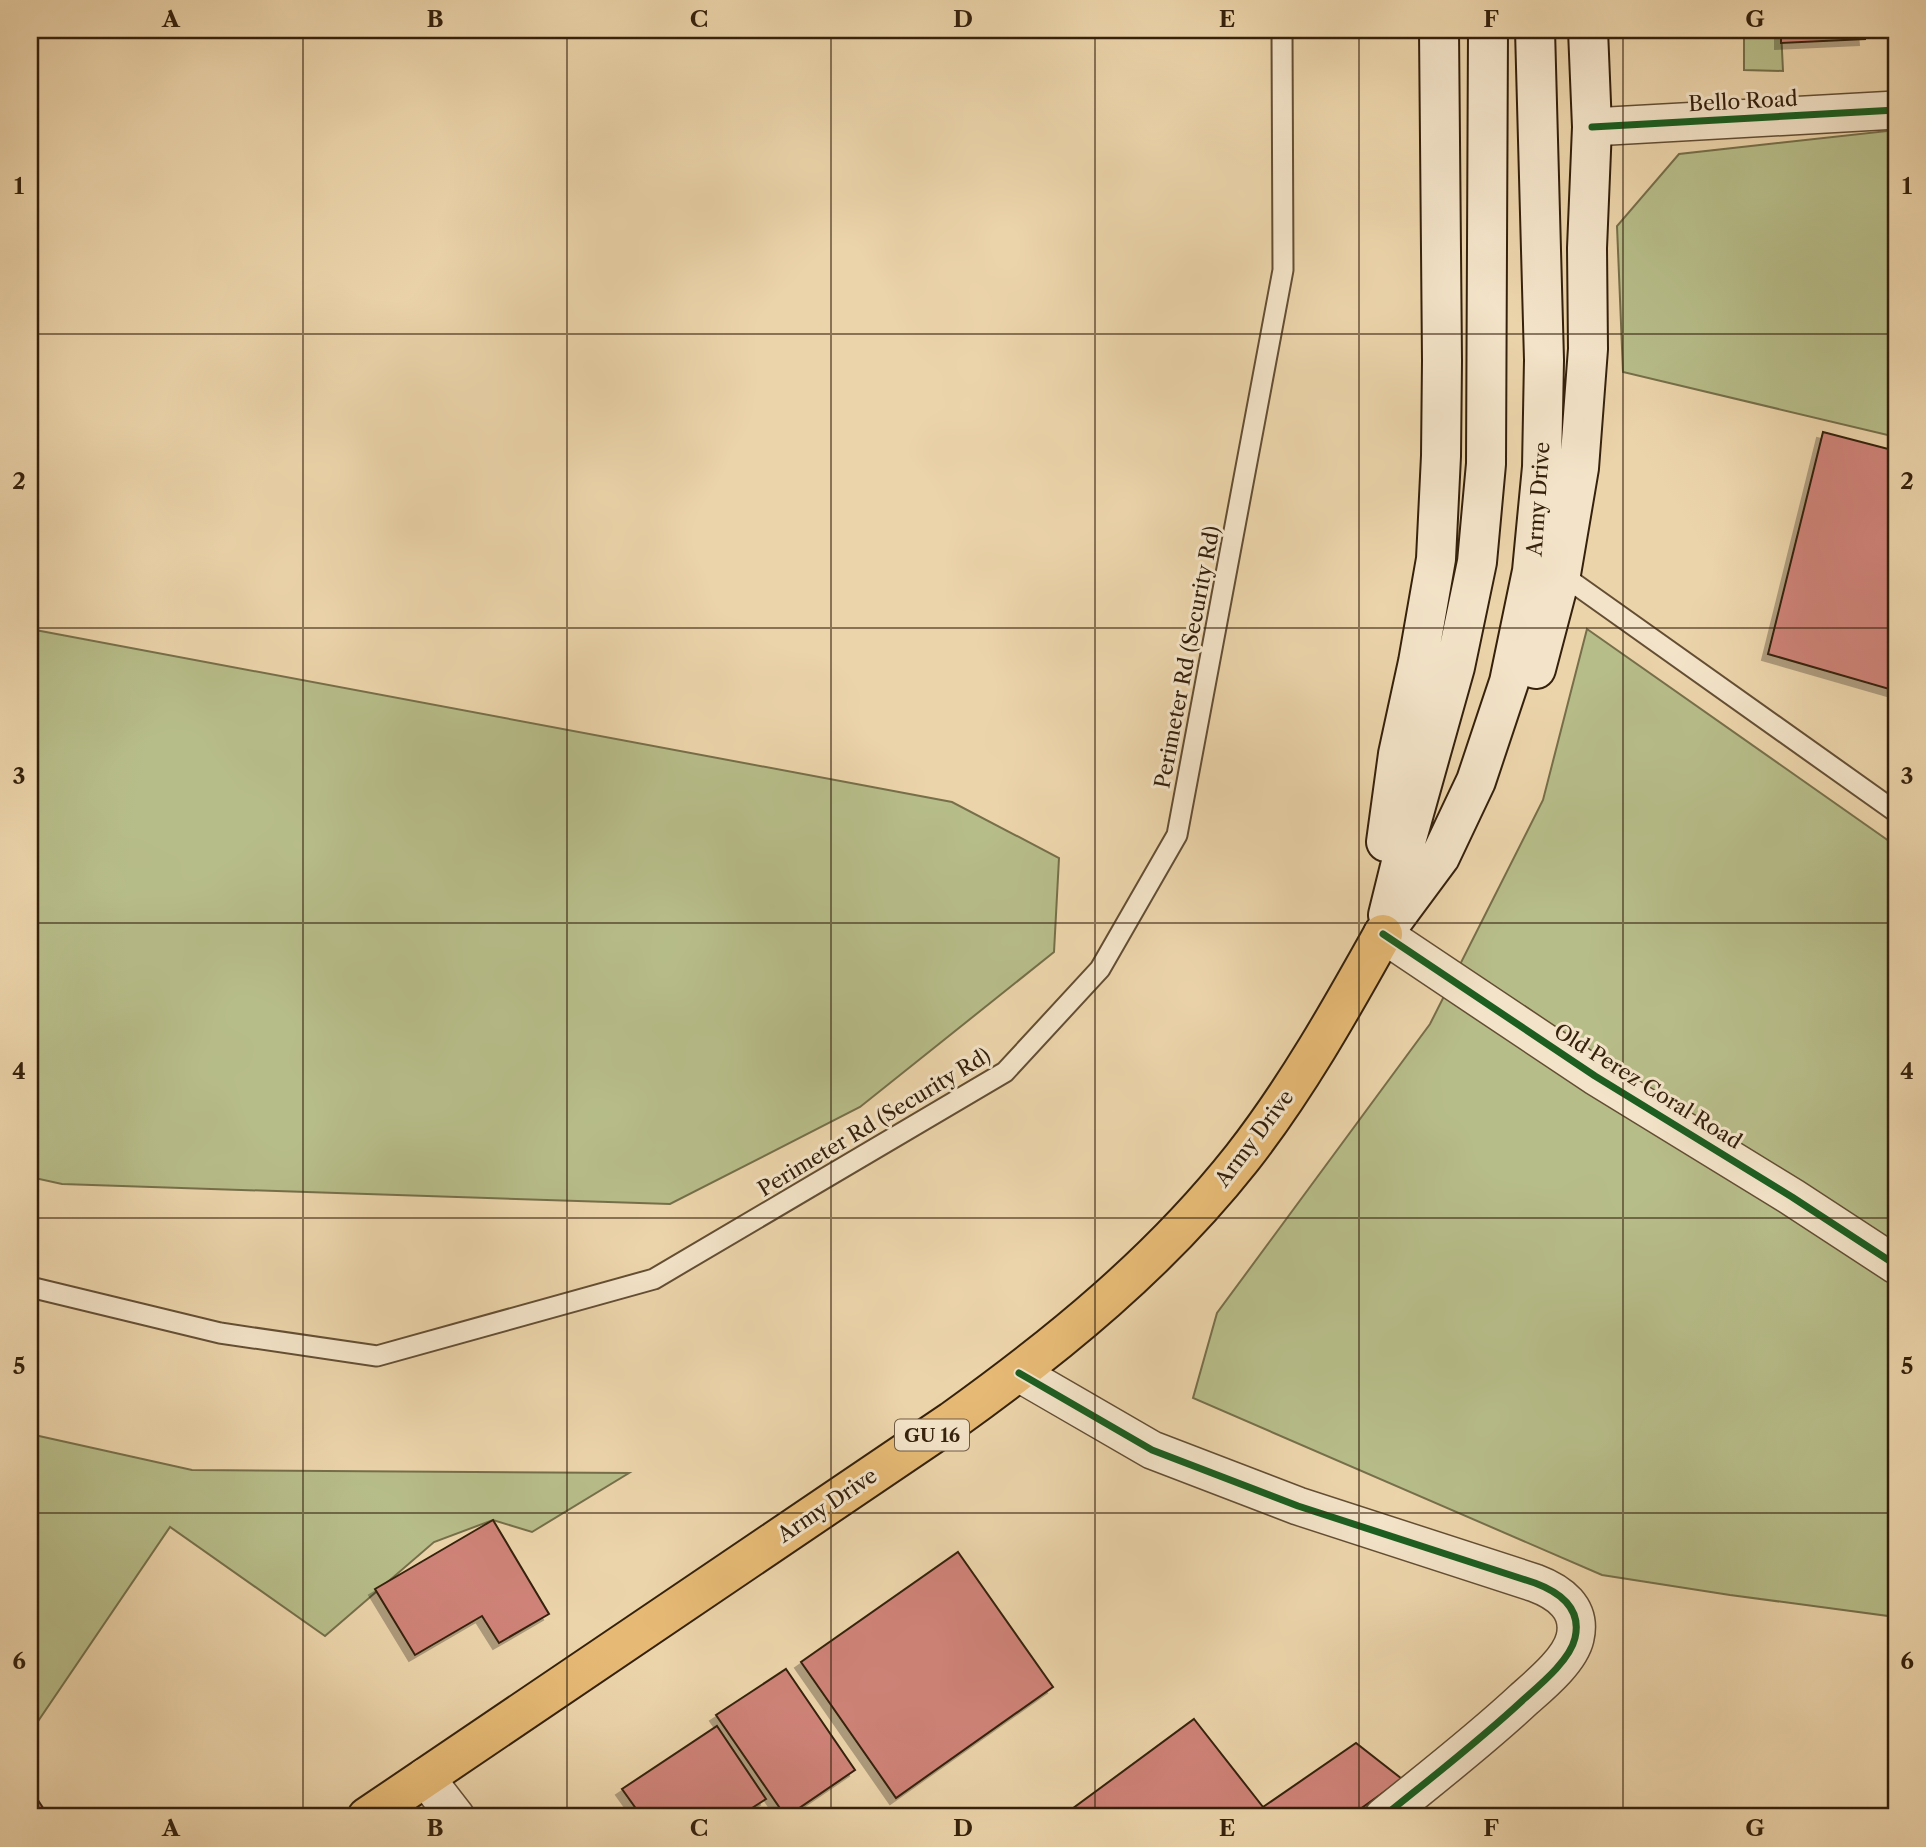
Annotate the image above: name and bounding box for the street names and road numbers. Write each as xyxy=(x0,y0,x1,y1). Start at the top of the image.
street label: Bello Road xyxy=(1688,86,1798,116)
street label: Army Drive xyxy=(1521,441,1554,558)
street label: Perimeter Rd (Security Rd) xyxy=(1149,524,1225,790)
street label: Old Perez Coral Road xyxy=(1550,1018,1747,1154)
street label: Perimeter Rd (Security Rd) xyxy=(753,1043,995,1201)
street label: Army Drive xyxy=(1209,1085,1298,1192)
road number: GU 16 xyxy=(895,1420,969,1450)
street label: Army Drive xyxy=(772,1463,882,1548)

